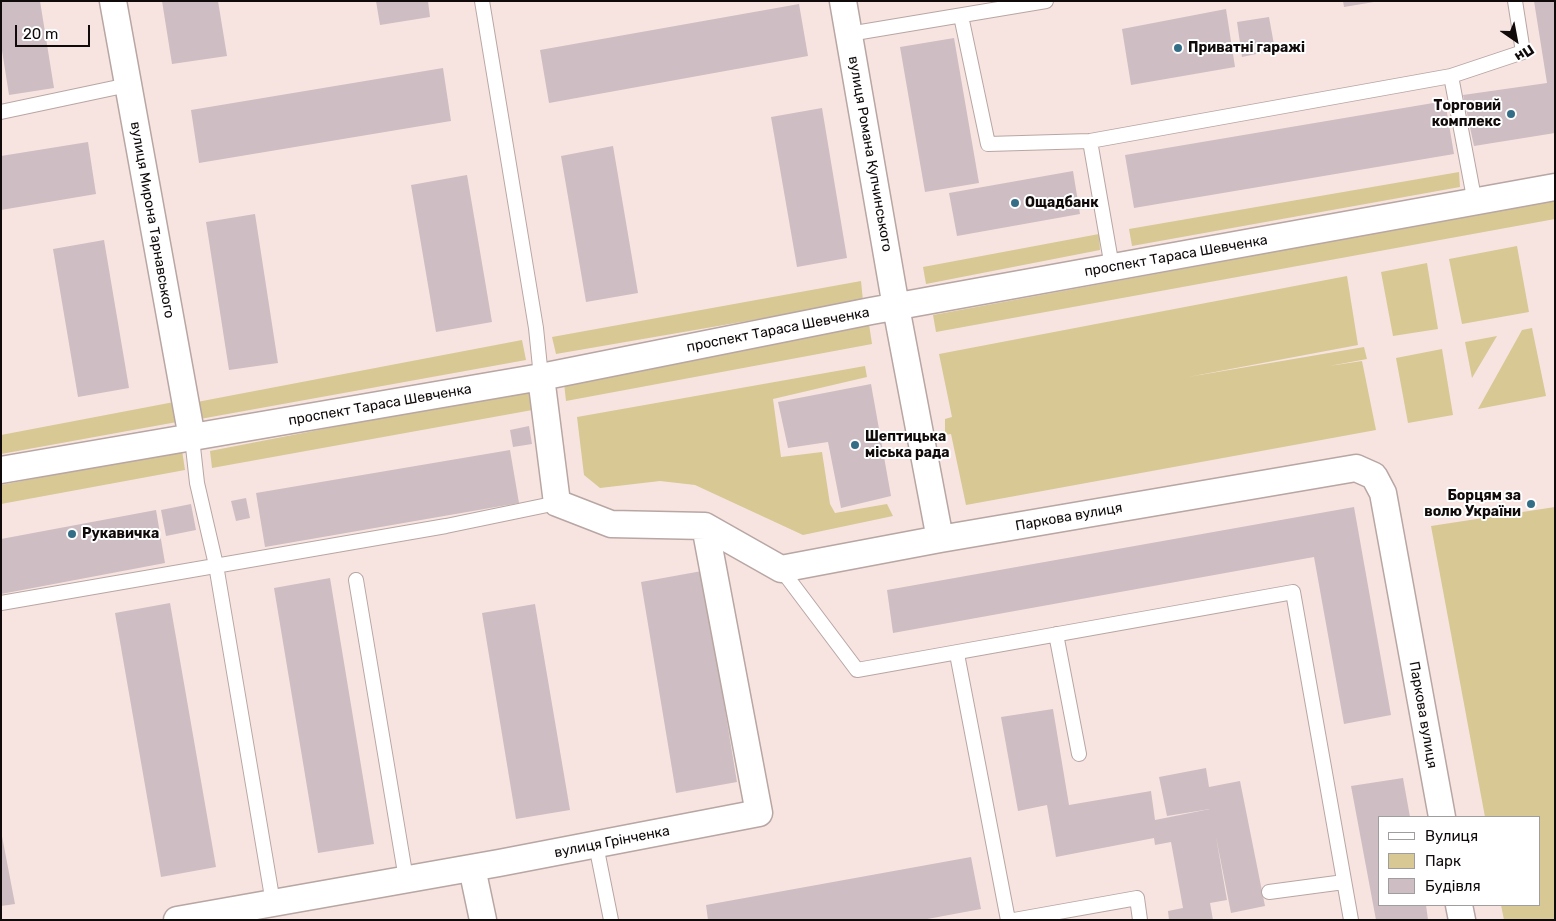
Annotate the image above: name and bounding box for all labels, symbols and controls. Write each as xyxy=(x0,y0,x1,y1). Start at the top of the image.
scale bar xyxy=(18,15,92,47)
north arrow xyxy=(1491,15,1541,65)
text: 20 m xyxy=(23,25,58,43)
place label: Приватні гаражі xyxy=(1188,40,1305,56)
text: Пн xyxy=(1512,41,1537,65)
marker: Приватні гаражі xyxy=(1172,42,1184,54)
street label: вулиця Романа Купчинського xyxy=(845,55,895,253)
place label: Торговий комплекс xyxy=(1432,98,1501,130)
marker: Торговий комплекс xyxy=(1505,108,1517,120)
street label: вулиця Мирона Тарнавського xyxy=(126,120,178,320)
place label: Ощадбанк xyxy=(1025,195,1099,211)
marker: Ощадбанк xyxy=(1009,197,1021,209)
street label: проспект Тараса Шевченка xyxy=(1083,232,1269,280)
street label: проспект Тараса Шевченка xyxy=(685,304,871,356)
street label: проспект Тараса Шевченка xyxy=(287,381,473,429)
place label: Шептицька міська рада xyxy=(865,429,949,462)
marker: Шептицька міська рада xyxy=(849,439,861,451)
place label: Борцям за волю України xyxy=(1424,488,1521,520)
marker: Борцям за волю України xyxy=(1525,498,1537,510)
street label: Паркова вулиця xyxy=(1014,499,1124,535)
place label: Рукавичка xyxy=(82,526,159,542)
marker: Рукавичка xyxy=(66,528,78,540)
street label: Паркова вулиця xyxy=(1405,660,1441,770)
legend xyxy=(1378,816,1541,906)
street label: вулиця Грінченка xyxy=(553,823,671,861)
text: Вулиця xyxy=(1425,827,1478,845)
text: Парк xyxy=(1425,852,1461,870)
text: Будівля xyxy=(1425,877,1481,895)

